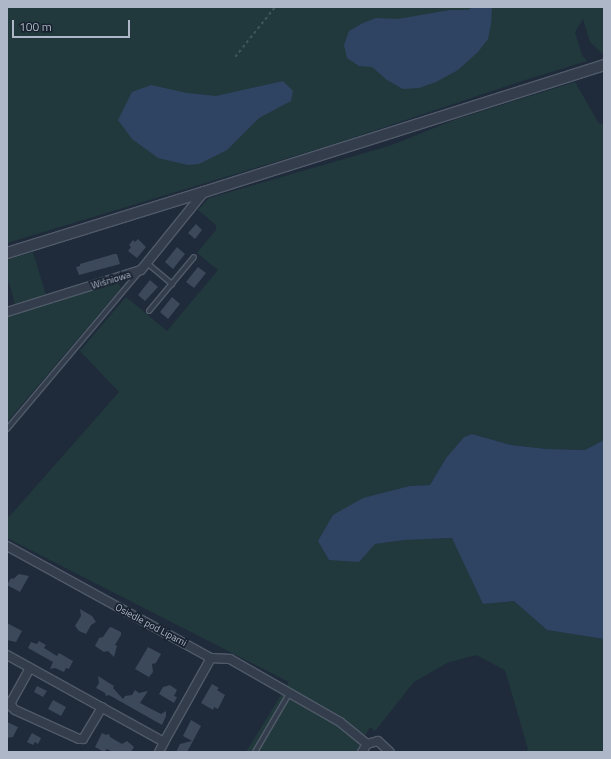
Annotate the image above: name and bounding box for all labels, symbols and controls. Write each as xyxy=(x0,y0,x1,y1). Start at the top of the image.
scale bar xyxy=(14,12,132,38)
text: 100 m xyxy=(19,17,52,36)
street label: Wiśniowa xyxy=(90,268,132,292)
street label: Osiedle pod Lipami xyxy=(113,601,189,649)

